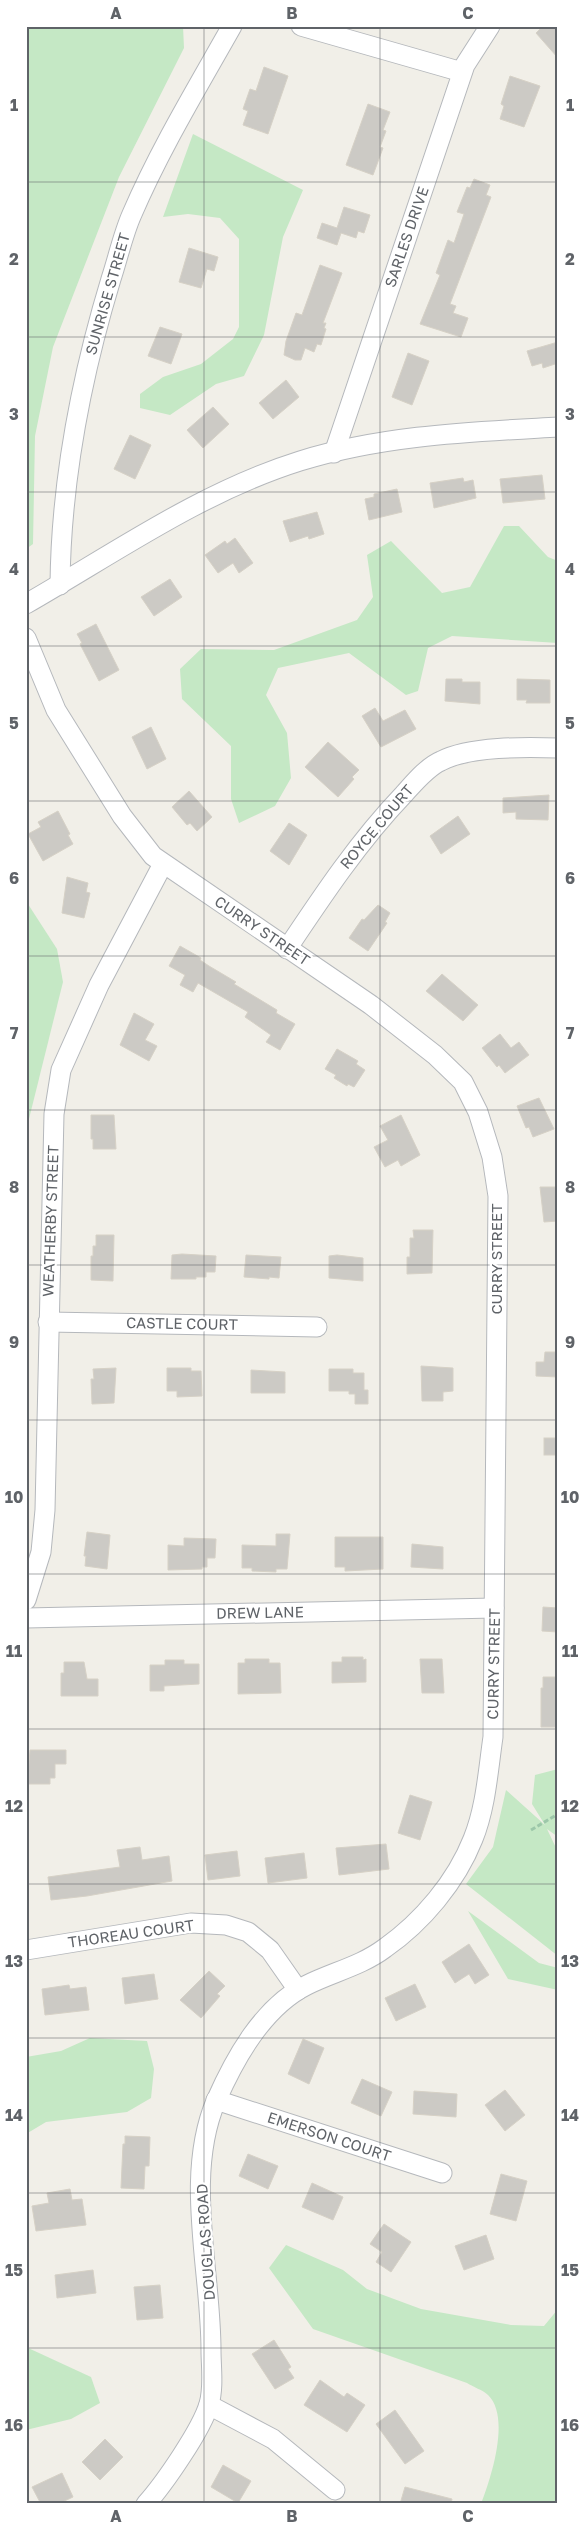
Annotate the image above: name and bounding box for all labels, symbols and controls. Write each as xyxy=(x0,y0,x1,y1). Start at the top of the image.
text: A xyxy=(110,3,122,23)
text: B xyxy=(286,3,298,23)
text: C xyxy=(462,3,474,23)
text: 1 xyxy=(10,95,18,115)
text: 1 xyxy=(566,95,574,115)
street label: SARLES DRIVE xyxy=(380,184,432,289)
street label: SUNRISE STREET xyxy=(81,231,133,357)
text: 2 xyxy=(9,249,19,269)
text: 2 xyxy=(565,249,575,269)
text: 3 xyxy=(9,404,19,424)
text: 3 xyxy=(565,404,575,424)
text: 4 xyxy=(9,559,19,579)
text: 4 xyxy=(565,559,575,579)
text: 5 xyxy=(9,713,19,733)
text: 5 xyxy=(565,713,575,733)
street label: ROYCE COURT xyxy=(336,780,417,872)
text: 6 xyxy=(9,868,19,888)
text: 6 xyxy=(565,868,575,888)
street label: CURRY STREET xyxy=(211,892,314,969)
text: 7 xyxy=(10,1023,19,1043)
text: 7 xyxy=(566,1023,575,1043)
street label: WEATHERBY STREET xyxy=(38,1145,62,1297)
text: 8 xyxy=(9,1177,19,1197)
text: 8 xyxy=(565,1177,575,1197)
street label: CURRY STREET xyxy=(487,1203,505,1315)
street label: CASTLE COURT xyxy=(126,1313,238,1333)
text: 9 xyxy=(9,1332,19,1352)
text: 9 xyxy=(565,1332,575,1352)
text: 10 xyxy=(5,1487,23,1507)
text: 10 xyxy=(561,1487,579,1507)
street label: DREW LANE xyxy=(216,1602,304,1622)
street label: CURRY STREET xyxy=(483,1608,503,1720)
text: 11 xyxy=(6,1641,22,1661)
text: 11 xyxy=(562,1641,578,1661)
text: 12 xyxy=(5,1796,23,1816)
text: 12 xyxy=(561,1796,579,1816)
street label: THOREAU COURT xyxy=(67,1915,195,1951)
text: 13 xyxy=(5,1951,23,1971)
text: 13 xyxy=(561,1951,579,1971)
text: 14 xyxy=(5,2105,23,2125)
text: 14 xyxy=(561,2105,579,2125)
street label: EMERSON COURT xyxy=(265,2108,393,2165)
street label: DOUGLAS ROAD xyxy=(192,2183,218,2301)
text: 15 xyxy=(5,2260,23,2280)
text: 15 xyxy=(561,2260,579,2280)
text: 16 xyxy=(5,2415,23,2435)
text: 16 xyxy=(561,2415,579,2435)
text: A xyxy=(110,2506,122,2526)
text: B xyxy=(286,2506,298,2526)
text: C xyxy=(462,2506,474,2526)

